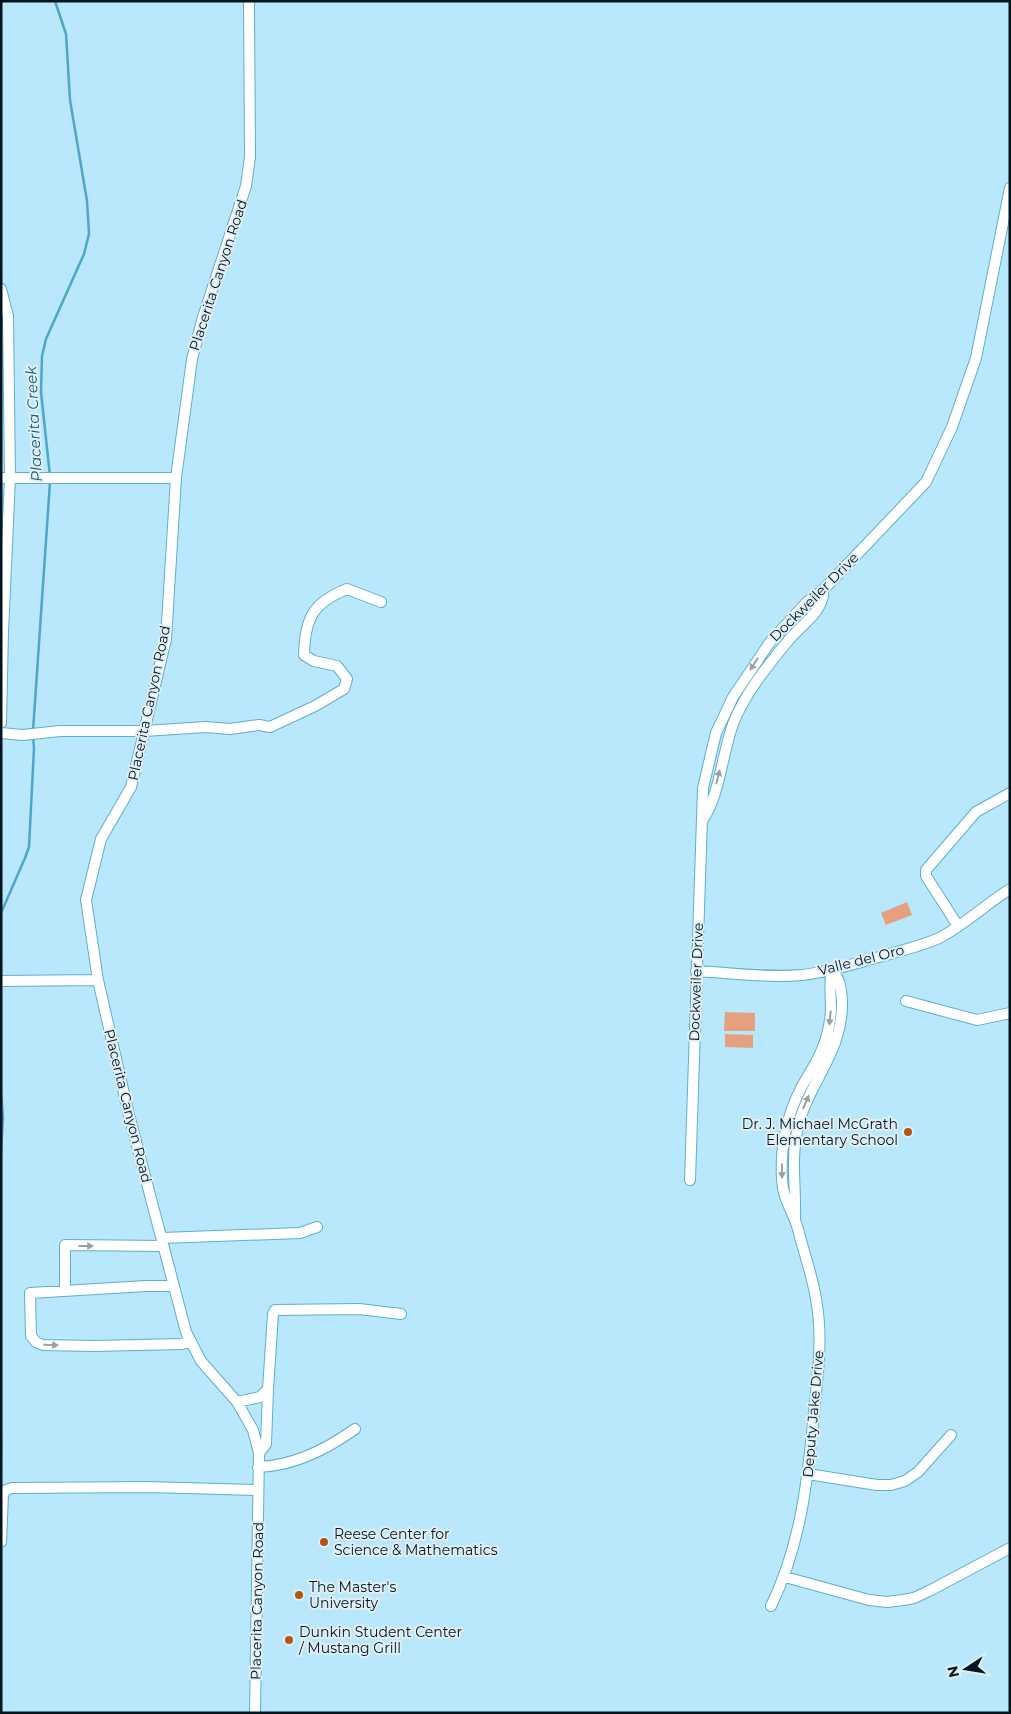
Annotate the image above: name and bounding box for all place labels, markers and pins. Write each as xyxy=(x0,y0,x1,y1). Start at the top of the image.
place label: Dr. J. Michael McGrath Elementary School xyxy=(742,1115,898,1149)
marker: Dr. J. Michael McGrath Elementary School xyxy=(902,1126,914,1138)
place label: Reese Center for Science & Mathematics xyxy=(334,1525,498,1559)
marker: Reese Center for Science & Mathematics xyxy=(318,1536,330,1548)
place label: The Master's University xyxy=(309,1578,396,1612)
marker: The Master's University xyxy=(293,1589,305,1601)
place label: Dunkin Student Center / Mustang Grill xyxy=(298,1623,463,1657)
marker: Dunkin Student Center / Mustang Grill xyxy=(283,1634,295,1646)

